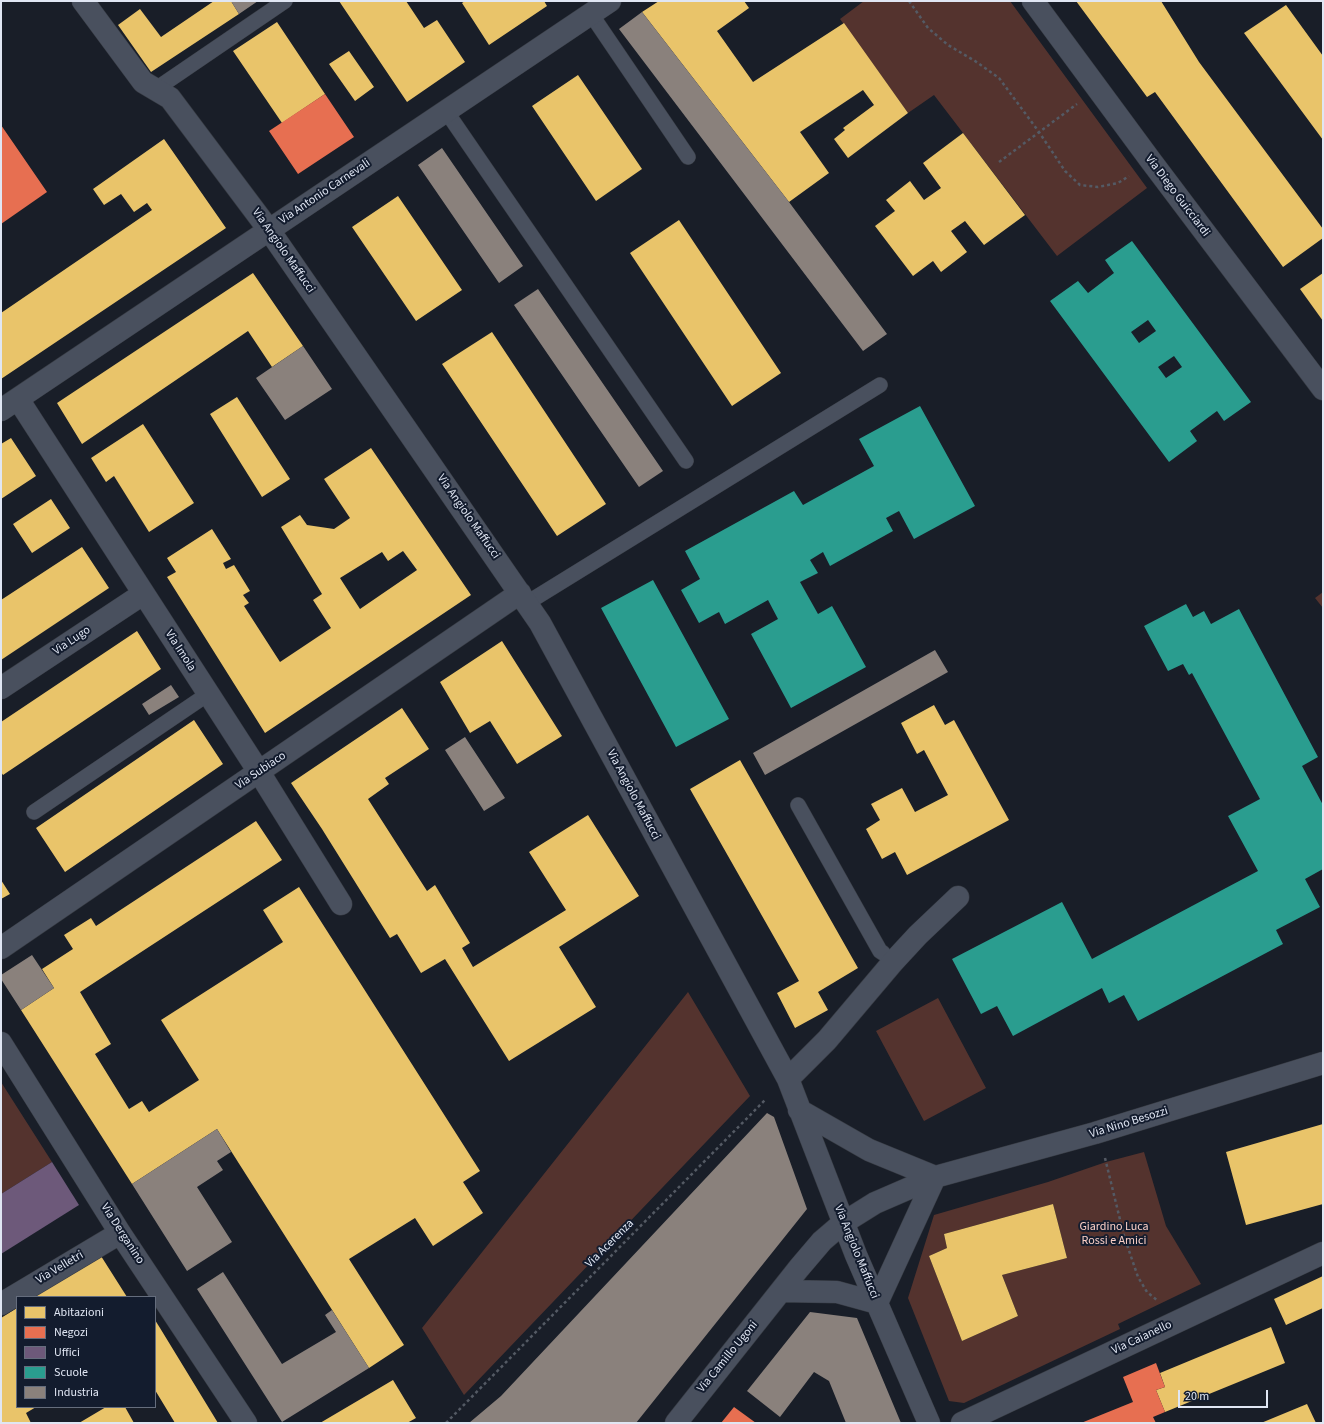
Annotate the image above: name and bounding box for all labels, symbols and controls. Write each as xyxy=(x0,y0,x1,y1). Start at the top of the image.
street label: Via Diego Guicciardi xyxy=(1142,152,1212,240)
street label: Via Antonio Carnevali xyxy=(277,156,373,228)
street label: Via Angiolo Maffucci xyxy=(248,206,318,296)
street label: Via Angiolo Maffucci xyxy=(433,472,503,562)
street label: Via Lugo xyxy=(50,623,94,659)
street label: Via Imola xyxy=(161,628,199,674)
street label: Via Angiolo Maffucci xyxy=(603,747,663,843)
street label: Via Subiaco xyxy=(233,749,289,793)
street label: Via Nino Besozzi xyxy=(1088,1104,1170,1142)
street label: Via Derganino xyxy=(97,1201,147,1267)
street label: Via Angiolo Maffucci xyxy=(831,1203,881,1301)
street label: Via Acerenza xyxy=(583,1217,637,1271)
park label: Giardino Luca Rossi e Amici xyxy=(1079,1220,1149,1248)
street label: Via Velletri xyxy=(34,1248,86,1288)
legend xyxy=(16,1296,156,1408)
text: Abitazioni xyxy=(54,1304,104,1321)
street label: Via Camillo Ugoni xyxy=(695,1318,761,1396)
street label: Via Caianello xyxy=(1110,1318,1174,1358)
text: Negozi xyxy=(54,1324,88,1341)
text: Uffici xyxy=(54,1344,80,1361)
text: Scuole xyxy=(54,1364,88,1381)
scale bar xyxy=(1180,1382,1270,1408)
text: Industria xyxy=(54,1384,99,1401)
text: 20 m xyxy=(1185,1388,1209,1405)

